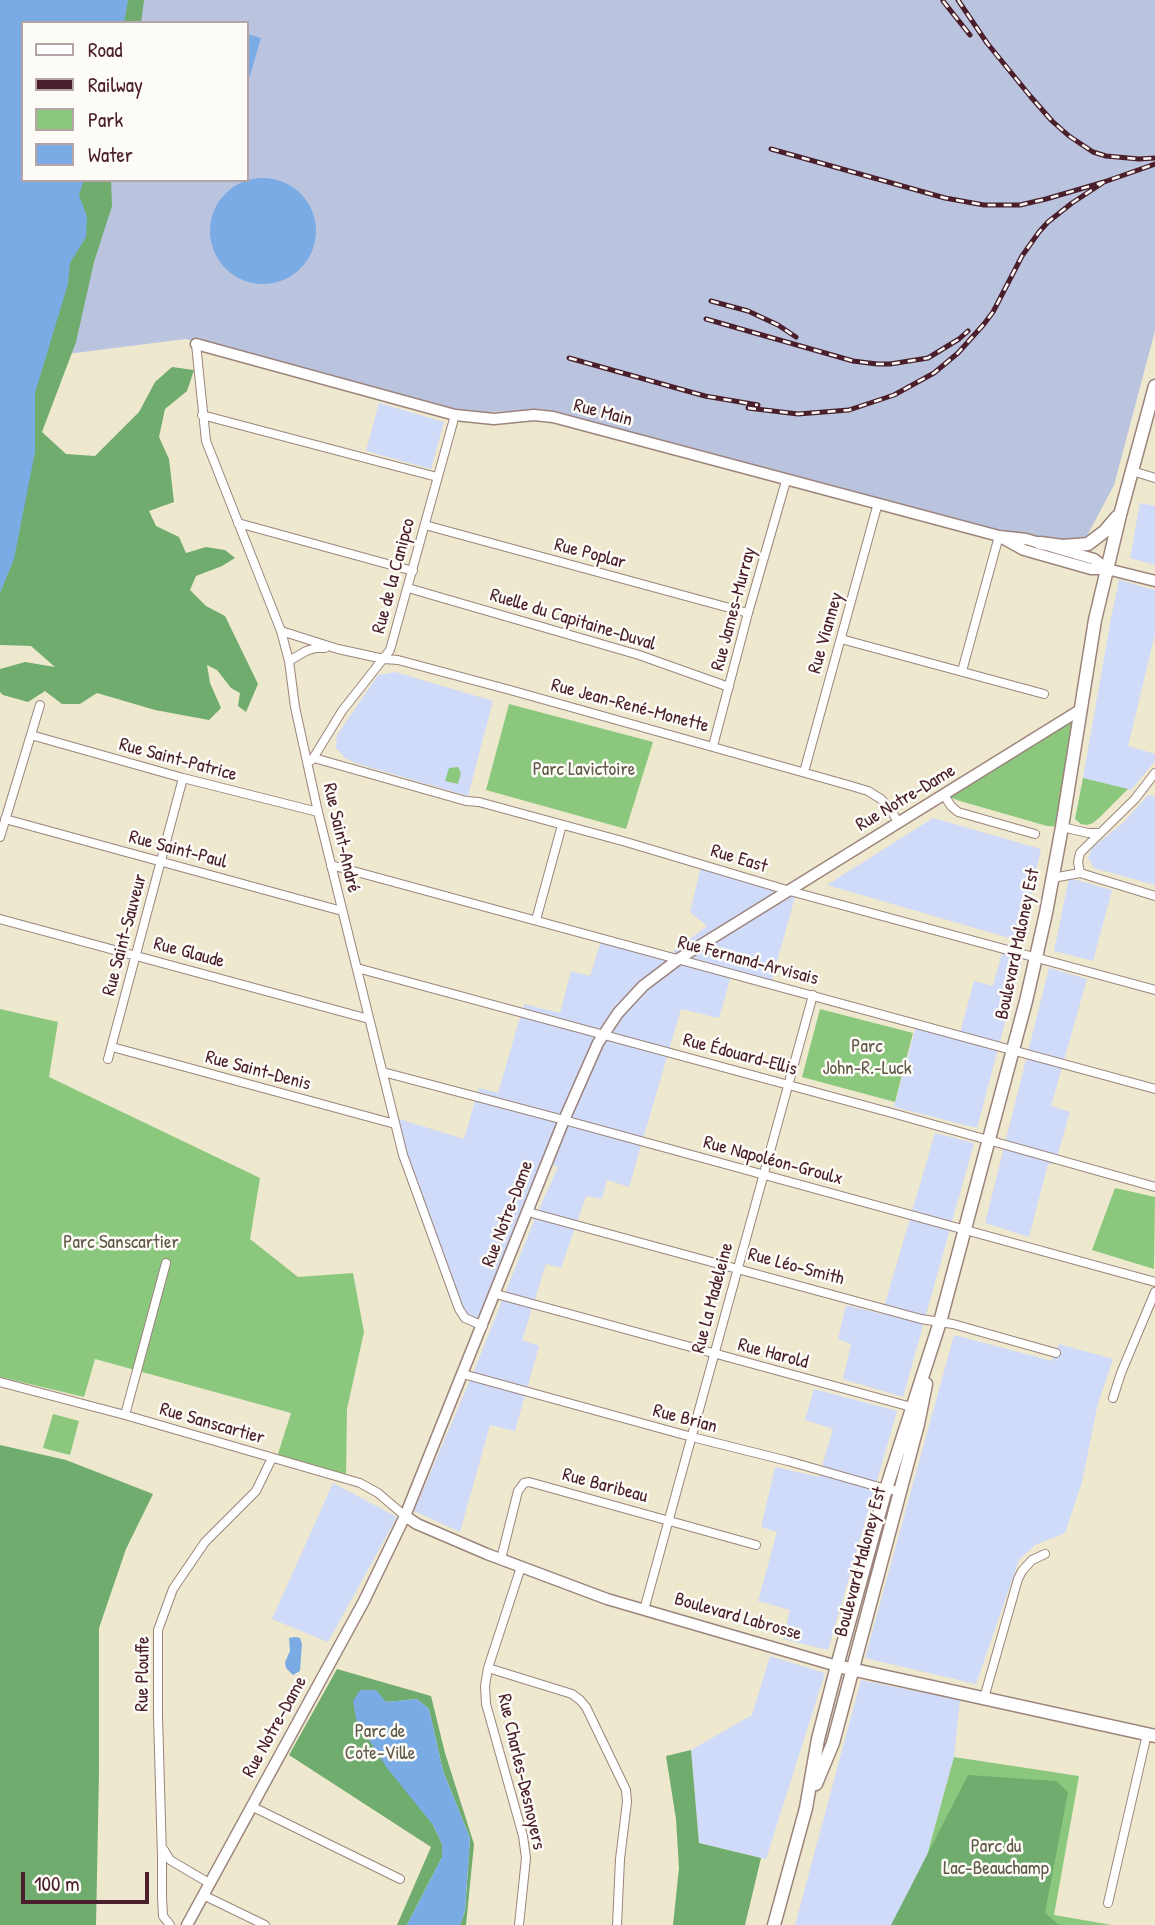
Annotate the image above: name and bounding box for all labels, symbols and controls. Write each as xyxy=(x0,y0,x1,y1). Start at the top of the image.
legend xyxy=(21,21,248,182)
text: Road xyxy=(88,35,122,64)
text: Railway xyxy=(88,70,143,99)
text: Park xyxy=(88,105,123,134)
text: Water xyxy=(88,140,133,169)
street label: Rue Main xyxy=(571,394,635,432)
street label: Rue de la Canipco xyxy=(368,516,420,636)
street label: Rue Poplar xyxy=(552,534,628,574)
street label: Rue James-Murray xyxy=(707,545,761,673)
street label: Ruelle du Capitaine-Duval xyxy=(487,584,659,656)
street label: Rue Vianney xyxy=(804,590,848,676)
street label: Rue Jean-René-Monette xyxy=(549,674,711,738)
street label: Rue Saint-Patrice xyxy=(117,733,239,787)
park label: Parc Lavictoire xyxy=(533,759,635,781)
street label: Rue Notre-Dame xyxy=(852,759,960,837)
street label: Rue Saint-André xyxy=(317,781,365,895)
street label: Rue Saint-Paul xyxy=(126,826,230,874)
street label: Rue East xyxy=(708,840,770,878)
street label: Boulevard Maloney Est xyxy=(991,866,1045,1022)
street label: Rue Saint-Sauveur xyxy=(98,872,152,998)
street label: Rue Fernand-Arvisais xyxy=(675,931,821,991)
street label: Rue Glaude xyxy=(151,933,227,973)
street label: Rue Édouard-Ellis xyxy=(680,1029,800,1081)
park label: Parc John-R.-Luck xyxy=(822,1036,912,1080)
street label: Rue Saint-Denis xyxy=(203,1046,313,1096)
street label: Rue Napoléon-Groulx xyxy=(701,1131,845,1191)
street label: Rue Notre-Dame xyxy=(477,1158,539,1270)
park label: Parc Sanscartier xyxy=(63,1232,179,1254)
street label: Rue La Madeleine xyxy=(687,1240,739,1356)
street label: Rue Léo-Smith xyxy=(745,1243,847,1291)
street label: Rue Harold xyxy=(735,1334,811,1374)
street label: Rue Sanscartier xyxy=(157,1398,267,1450)
street label: Rue Brian xyxy=(650,1400,720,1438)
street label: Rue Baribeau xyxy=(560,1464,650,1508)
street label: Boulevard Maloney Est xyxy=(830,1485,892,1639)
street label: Boulevard Labrosse xyxy=(672,1588,804,1646)
street label: Rue Plouffe xyxy=(131,1636,155,1712)
street label: Rue Notre-Dame xyxy=(238,1673,312,1781)
street label: Rue Charles-Desnoyers xyxy=(492,1692,550,1852)
park label: Parc de Cote-Ville xyxy=(345,1721,415,1765)
park label: Parc du Lac-Beauchamp xyxy=(943,1836,1049,1880)
scale bar xyxy=(24,1858,152,1902)
text: 100 m xyxy=(34,1869,80,1898)

